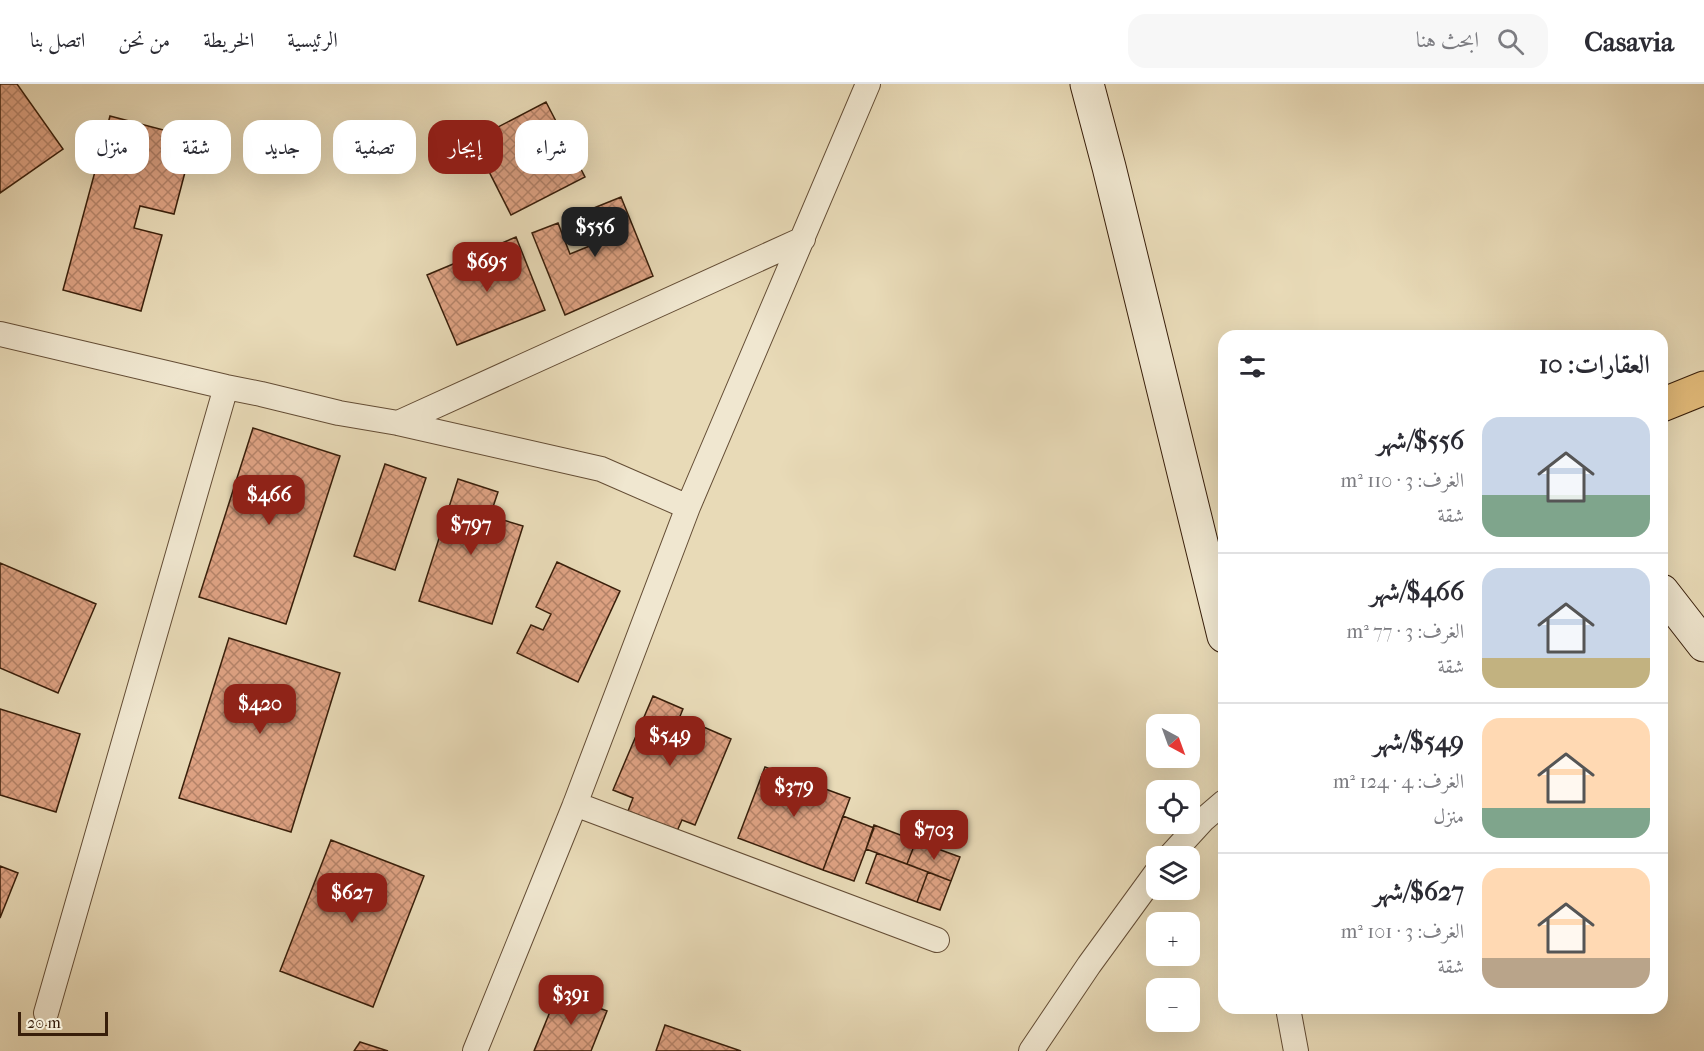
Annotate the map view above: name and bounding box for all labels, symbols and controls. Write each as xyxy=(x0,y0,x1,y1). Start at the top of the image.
search box xyxy=(1128,14,1548,68)
icon: search xyxy=(1494,25,1527,58)
text: Casavia xyxy=(1584,25,1674,58)
text: ابحث هنا xyxy=(1416,27,1479,53)
text: اتصل بنا xyxy=(30,28,85,52)
text: من نحن xyxy=(118,28,170,52)
text: الخريطة xyxy=(203,28,254,52)
text: الرئيسية xyxy=(287,28,338,52)
chip: منزل xyxy=(75,120,149,174)
chip: شقة xyxy=(161,120,231,174)
chip: جديد xyxy=(243,120,321,174)
chip: تصفية xyxy=(333,120,416,174)
chip: إيجار xyxy=(428,120,503,174)
chip: شراء xyxy=(515,120,588,174)
pin: $556 xyxy=(559,207,631,258)
text: $556 xyxy=(575,215,615,238)
pin: $695 xyxy=(451,242,523,293)
text: $695 xyxy=(467,250,507,273)
text: العقارات: 10 xyxy=(1539,349,1650,380)
icon: filters xyxy=(1236,350,1269,383)
text: $556/شهر xyxy=(1377,425,1464,456)
icon: home xyxy=(1530,441,1602,513)
text: الغرف: 3 · 110 m² xyxy=(1341,469,1464,492)
pin: $466 xyxy=(233,475,305,526)
text: $466 xyxy=(247,483,291,506)
text: شقة xyxy=(1438,504,1464,527)
pin: $797 xyxy=(435,505,507,556)
text: $797 xyxy=(451,513,491,536)
text: $466/شهر xyxy=(1370,576,1464,607)
icon: home xyxy=(1530,592,1602,664)
text: الغرف: 3 · 77 m² xyxy=(1347,620,1464,643)
text: شقة xyxy=(1438,655,1464,678)
pin: $420 xyxy=(224,684,296,735)
text: $420 xyxy=(238,692,282,715)
north arrow xyxy=(1146,714,1200,768)
map controls xyxy=(1146,714,1200,1032)
pin: $549 xyxy=(634,716,706,767)
text: $549 xyxy=(649,724,691,747)
text: $549/شهر xyxy=(1373,726,1464,757)
icon: home xyxy=(1530,742,1602,814)
pin: $379 xyxy=(758,767,830,818)
text: الغرف: 4 · 124 m² xyxy=(1333,770,1464,793)
text: $379 xyxy=(774,775,814,798)
button: locate xyxy=(1146,780,1200,834)
text: منزل xyxy=(1433,805,1464,828)
pin: $703 xyxy=(898,810,970,861)
text: $703 xyxy=(914,818,954,841)
button: layers xyxy=(1146,846,1200,900)
pin: $627 xyxy=(316,873,388,924)
text: $627/شهر xyxy=(1374,876,1464,907)
text: $627 xyxy=(331,881,373,904)
icon: home xyxy=(1530,892,1602,964)
button: + xyxy=(1146,912,1200,966)
text: الغرف: 3 · 101 m² xyxy=(1341,920,1464,943)
text: شقة xyxy=(1438,955,1464,978)
pin: $391 xyxy=(535,975,607,1026)
button: − xyxy=(1146,978,1200,1032)
text: $391 xyxy=(553,983,589,1006)
scale bar xyxy=(18,1009,108,1036)
text: 20 m xyxy=(27,1013,61,1032)

